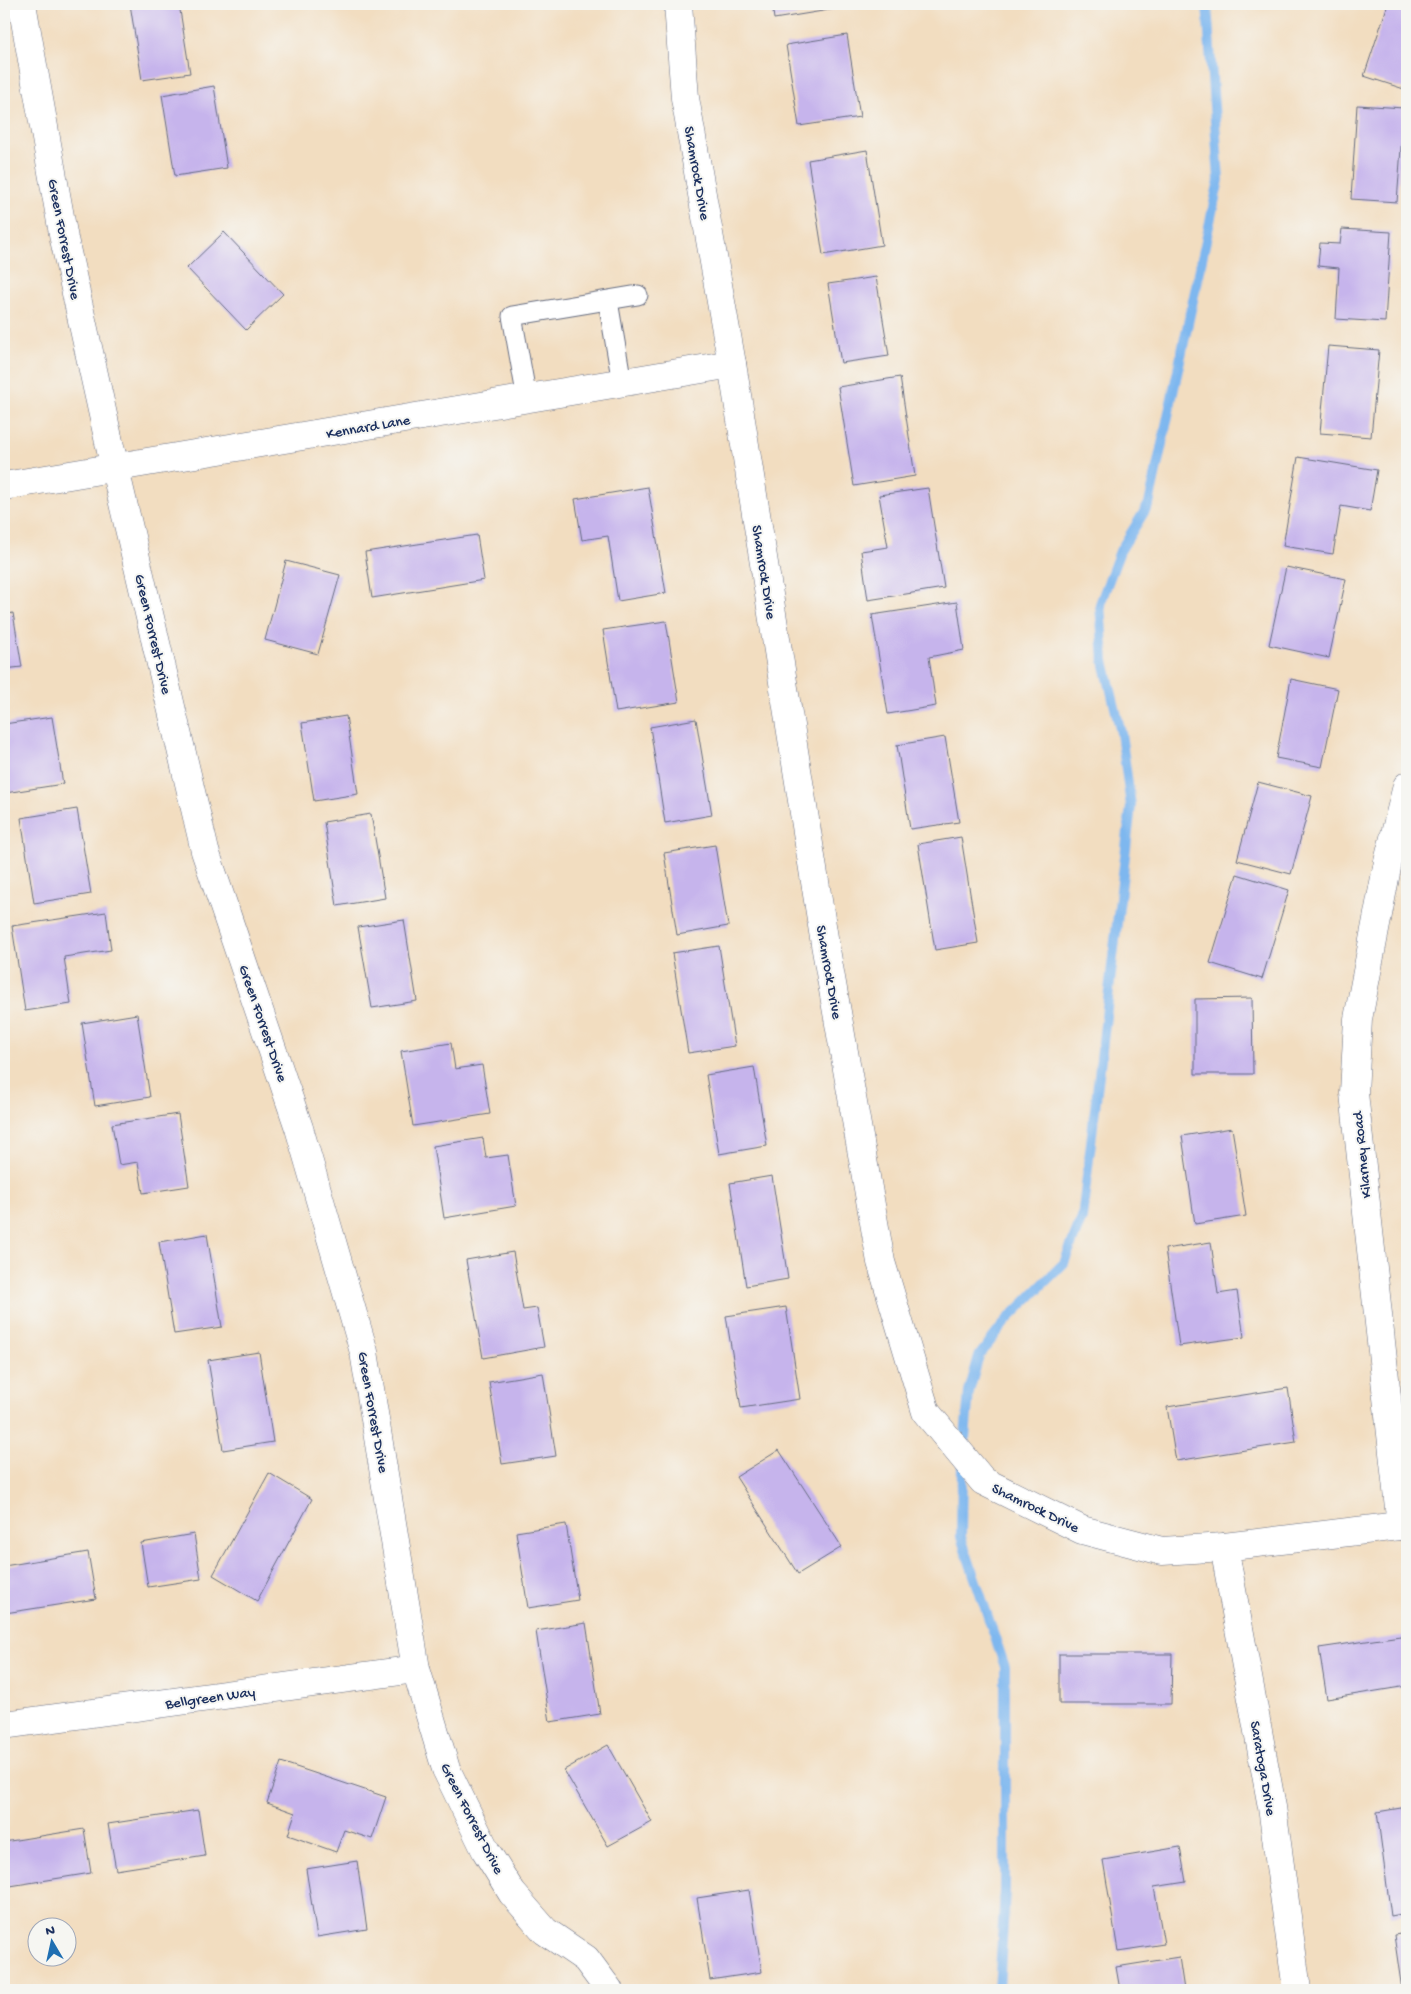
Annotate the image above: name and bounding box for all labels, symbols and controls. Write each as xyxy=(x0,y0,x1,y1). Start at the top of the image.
street label: Shamrock Drive xyxy=(679,125,713,222)
street label: Green Forrest Drive xyxy=(42,177,84,302)
street label: Kennard Lane xyxy=(325,412,412,444)
street label: Shamrock Drive xyxy=(747,524,779,621)
street label: Green Forrest Drive xyxy=(129,573,175,696)
street label: Shamrock Drive xyxy=(811,924,845,1021)
street label: Green Forrest Drive xyxy=(234,963,291,1085)
street label: Kilarney Road xyxy=(1349,1109,1376,1199)
street label: Green Forrest Drive xyxy=(353,1350,392,1475)
street label: Shamrock Drive xyxy=(988,1480,1082,1538)
street label: Bellgreen Way xyxy=(163,1684,257,1714)
street label: Saratoga Drive xyxy=(1245,1720,1279,1817)
street label: Green Forrest Drive xyxy=(435,1760,507,1878)
north arrow xyxy=(28,1916,78,1966)
text: N xyxy=(45,1923,56,1941)

